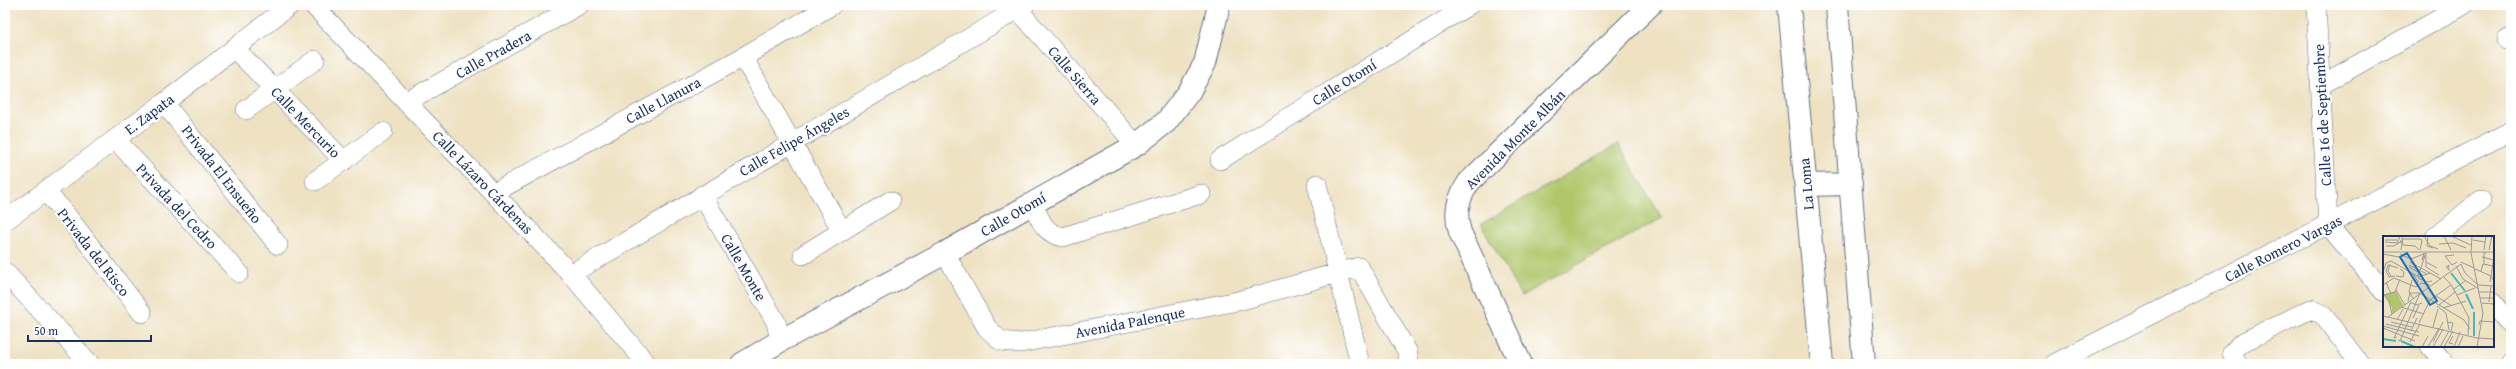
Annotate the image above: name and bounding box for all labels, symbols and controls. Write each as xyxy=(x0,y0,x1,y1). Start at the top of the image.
street label: Calle Pradera xyxy=(451,25,535,83)
street label: Calle Sierra xyxy=(1043,41,1107,109)
street label: Calle 16 de Septiembre xyxy=(2308,43,2336,187)
street label: Calle Otomí xyxy=(1308,53,1381,110)
street label: Calle Llanura xyxy=(622,71,704,129)
street label: Calle Mercurio xyxy=(266,82,346,163)
street label: Avenida Monte Albán xyxy=(1460,84,1570,194)
street label: E. Zapata xyxy=(120,88,178,140)
street label: Calle Felipe Ángeles xyxy=(735,101,853,181)
street label: Privada El Ensueño xyxy=(177,120,267,228)
street label: Calle Lázaro Cárdenas xyxy=(428,126,538,239)
street label: La Loma xyxy=(1793,157,1819,211)
street label: Privada del Cedro xyxy=(132,158,223,254)
street label: Calle Otomí xyxy=(976,186,1050,241)
street label: Privada del Risco xyxy=(53,203,135,301)
street label: Calle Romero Vargas xyxy=(2221,209,2345,287)
street label: Calle Monte xyxy=(716,229,772,305)
inset map xyxy=(2383,236,2494,347)
street label: Avenida Palenque xyxy=(1073,301,1187,343)
scale bar xyxy=(28,317,151,343)
text: 50 m xyxy=(34,322,58,339)

